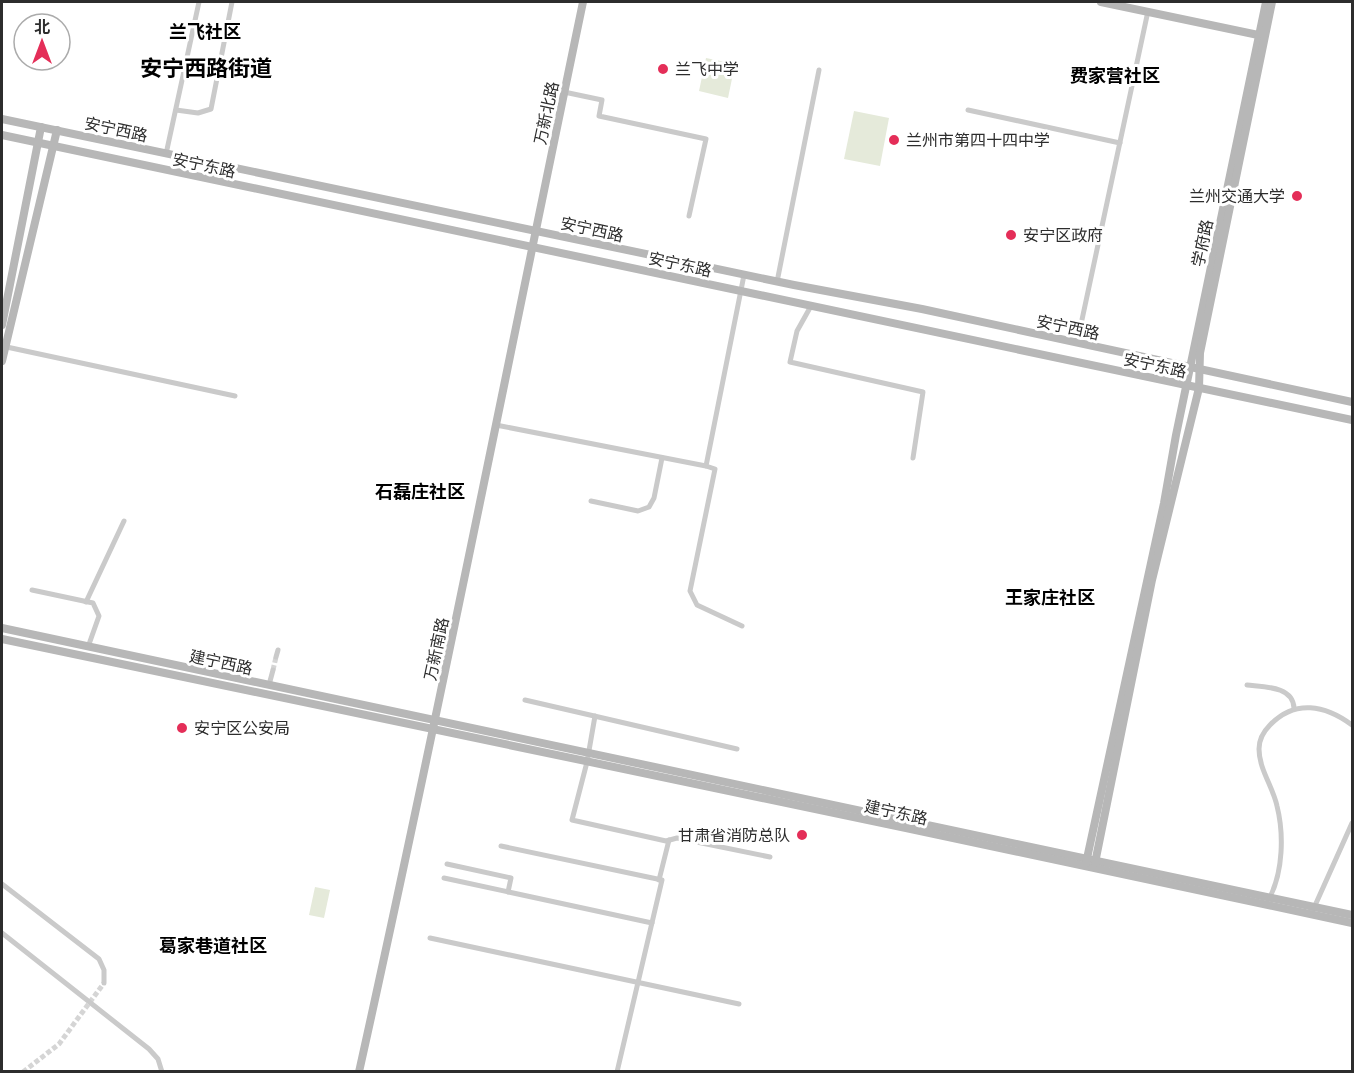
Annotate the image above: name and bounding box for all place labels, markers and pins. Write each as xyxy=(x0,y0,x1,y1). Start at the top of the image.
place label: 兰飞中学 xyxy=(675,61,739,80)
marker: 兰飞中学 xyxy=(656,62,670,76)
place label: 兰州市第四十四中学 xyxy=(906,132,1050,151)
marker: 兰州市第四十四中学 xyxy=(887,133,901,147)
place label: 兰州交通大学 xyxy=(1189,188,1285,207)
marker: 兰州交通大学 xyxy=(1290,189,1304,203)
place label: 安宁区政府 xyxy=(1023,227,1103,246)
marker: 安宁区政府 xyxy=(1004,228,1018,242)
place label: 安宁区公安局 xyxy=(194,720,290,739)
marker: 安宁区公安局 xyxy=(175,721,189,735)
place label: 甘肃省消防总队 xyxy=(678,827,790,846)
marker: 甘肃省消防总队 xyxy=(795,828,809,842)

